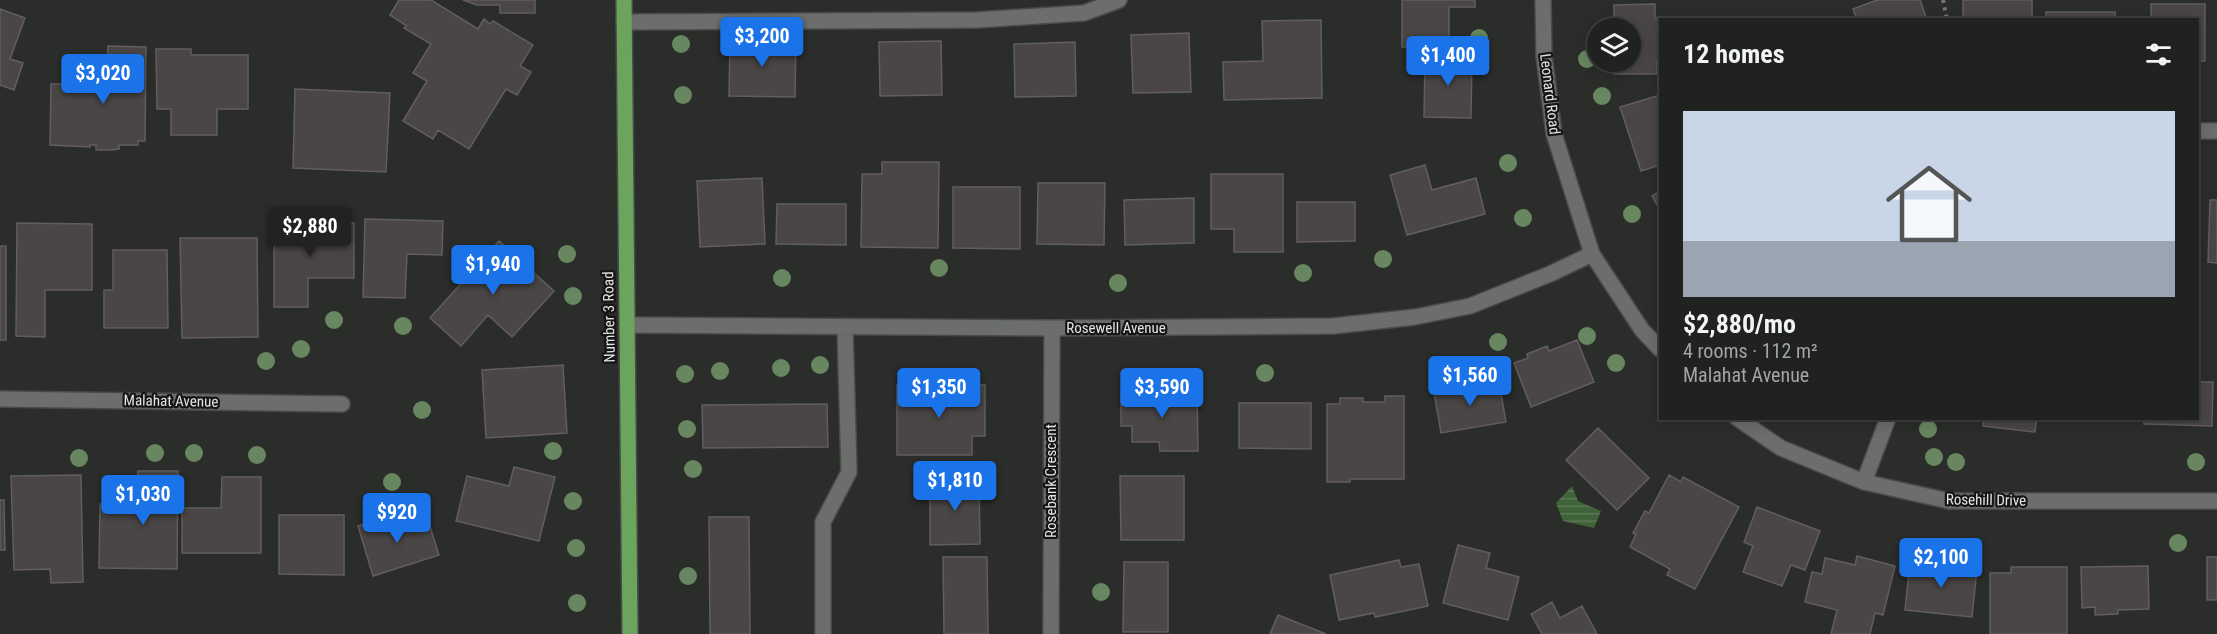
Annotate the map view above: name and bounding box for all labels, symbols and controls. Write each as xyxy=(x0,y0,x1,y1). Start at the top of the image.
pin: $3,200 xyxy=(713,17,811,68)
map controls xyxy=(1587,18,1641,72)
button: layers xyxy=(1587,18,1641,72)
text: $3,200 xyxy=(734,24,790,48)
pin: $1,400 xyxy=(1399,36,1497,87)
icon: filters xyxy=(2142,38,2175,71)
text: 12 homes xyxy=(1683,39,1785,69)
text: $1,400 xyxy=(1420,43,1476,67)
street label: Leonard Road xyxy=(1536,52,1564,136)
pin: $3,020 xyxy=(54,54,152,105)
text: $3,020 xyxy=(75,61,131,85)
icon: home xyxy=(1875,150,1983,258)
pin: $2,880 xyxy=(261,207,359,258)
text: $2,880 xyxy=(282,214,338,238)
pin: $1,940 xyxy=(444,245,542,296)
text: $1,940 xyxy=(465,252,521,276)
street label: Number 3 Road xyxy=(599,271,619,363)
text: $2,880/mo xyxy=(1683,309,1796,339)
street label: Rosewell Avenue xyxy=(1066,319,1166,337)
text: 4 rooms · 112 m² xyxy=(1683,339,1818,363)
pin: $1,560 xyxy=(1421,356,1519,407)
text: $1,560 xyxy=(1442,363,1498,387)
text: Malahat Avenue xyxy=(1683,363,1809,387)
pin: $1,350 xyxy=(890,368,988,419)
pin: $3,590 xyxy=(1113,368,1211,419)
text: $1,350 xyxy=(911,375,967,399)
text: $3,590 xyxy=(1134,375,1190,399)
street label: Malahat Avenue xyxy=(124,391,218,411)
street label: Rosebank Crescent xyxy=(1042,424,1060,538)
pin: $1,810 xyxy=(906,461,1004,512)
text: $1,810 xyxy=(927,468,983,492)
pin: $1,030 xyxy=(94,475,192,526)
text: $1,030 xyxy=(115,482,171,506)
street label: Rosehill Drive xyxy=(1946,490,2026,510)
pin: $920 xyxy=(361,493,433,544)
text: $920 xyxy=(377,500,417,524)
pin: $2,100 xyxy=(1892,538,1990,589)
text: $2,100 xyxy=(1913,545,1969,569)

